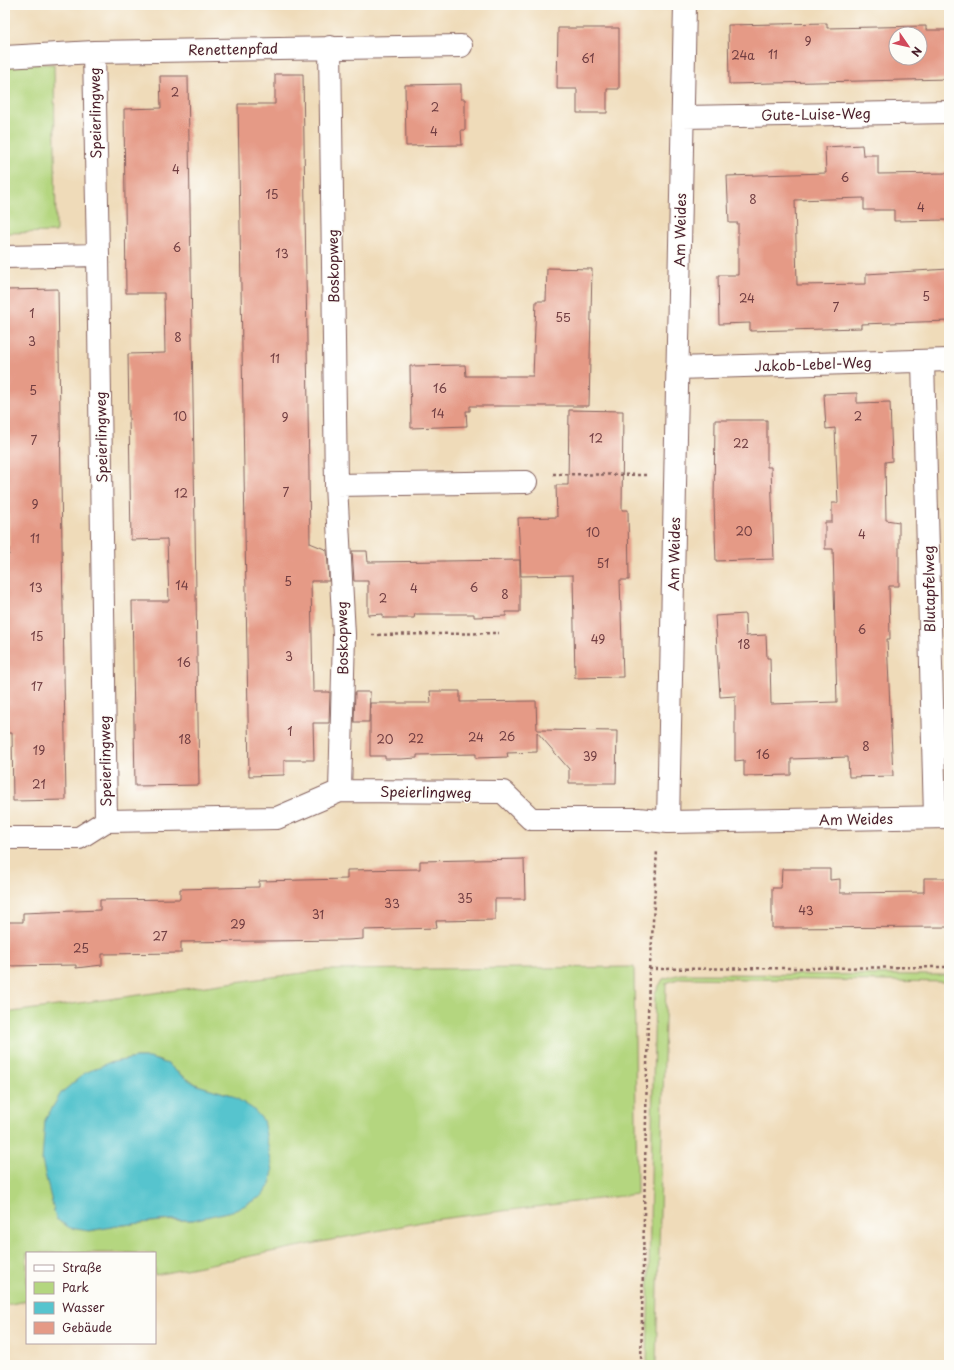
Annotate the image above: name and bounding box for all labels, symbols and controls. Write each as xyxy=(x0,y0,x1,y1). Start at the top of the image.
north arrow xyxy=(888,26,928,66)
house number: 9 xyxy=(804,32,812,50)
street label: Renettenpfad xyxy=(188,38,278,60)
text: N xyxy=(907,44,926,60)
house number: 11 xyxy=(768,45,778,63)
house number: 24a xyxy=(731,46,755,64)
house number: 61 xyxy=(581,49,595,67)
street label: Speierlingweg xyxy=(84,67,106,159)
house number: 2 xyxy=(171,83,179,101)
house number: 2 xyxy=(431,98,439,116)
street label: Gute-Luise-Weg xyxy=(761,103,871,125)
house number: 4 xyxy=(430,122,438,140)
house number: 4 xyxy=(172,160,180,178)
house number: 6 xyxy=(841,168,849,186)
house number: 15 xyxy=(265,185,279,203)
house number: 8 xyxy=(749,190,757,208)
street label: Am Weides xyxy=(669,193,691,267)
house number: 4 xyxy=(917,198,925,216)
street label: Boskopweg xyxy=(322,229,344,303)
house number: 6 xyxy=(173,238,181,256)
house number: 13 xyxy=(275,244,289,262)
house number: 5 xyxy=(922,287,930,305)
house number: 24 xyxy=(739,289,755,307)
house number: 7 xyxy=(833,298,840,316)
house number: 1 xyxy=(29,304,35,322)
house number: 55 xyxy=(555,308,571,326)
house number: 8 xyxy=(174,328,182,346)
house number: 3 xyxy=(28,332,36,350)
house number: 11 xyxy=(270,349,280,367)
street label: Jakob-Lebel-Weg xyxy=(754,351,872,377)
house number: 16 xyxy=(433,379,447,397)
house number: 5 xyxy=(29,381,37,399)
street label: Speierlingweg xyxy=(90,391,112,483)
house number: 14 xyxy=(431,404,445,422)
house number: 10 xyxy=(173,407,187,425)
house number: 2 xyxy=(854,407,862,425)
house number: 9 xyxy=(281,408,289,426)
house number: 12 xyxy=(589,429,603,447)
house number: 7 xyxy=(31,431,38,449)
house number: 22 xyxy=(733,434,749,452)
house number: 7 xyxy=(283,483,290,501)
house number: 12 xyxy=(174,484,188,502)
house number: 9 xyxy=(31,495,39,513)
street label: Am Weides xyxy=(663,517,685,591)
house number: 20 xyxy=(735,522,753,540)
house number: 10 xyxy=(586,523,600,541)
house number: 4 xyxy=(858,525,866,543)
house number: 11 xyxy=(30,529,40,547)
street label: Blutapfelweg xyxy=(918,546,940,632)
house number: 51 xyxy=(597,554,609,572)
house number: 5 xyxy=(284,572,292,590)
house number: 14 xyxy=(175,576,189,594)
house number: 13 xyxy=(29,578,43,596)
house number: 6 xyxy=(470,578,478,596)
house number: 4 xyxy=(410,579,418,597)
house number: 8 xyxy=(501,585,509,603)
house number: 2 xyxy=(379,589,387,607)
street label: Boskopweg xyxy=(331,601,353,675)
house number: 6 xyxy=(858,620,866,638)
house number: 15 xyxy=(30,627,44,645)
house number: 49 xyxy=(591,630,605,648)
house number: 18 xyxy=(738,635,750,653)
house number: 3 xyxy=(285,647,293,665)
house number: 16 xyxy=(177,653,191,671)
house number: 17 xyxy=(31,677,43,695)
street label: Speierlingweg xyxy=(94,715,116,807)
house number: 1 xyxy=(287,722,293,740)
house number: 26 xyxy=(499,727,515,745)
house number: 24 xyxy=(468,728,484,746)
house number: 22 xyxy=(408,729,424,747)
house number: 18 xyxy=(179,730,191,748)
house number: 20 xyxy=(376,730,394,748)
house number: 8 xyxy=(862,737,870,755)
house number: 19 xyxy=(33,741,45,759)
house number: 16 xyxy=(756,745,770,763)
house number: 39 xyxy=(583,747,597,765)
house number: 21 xyxy=(32,775,46,793)
street label: Speierlingweg xyxy=(380,781,472,803)
street label: Am Weides xyxy=(819,808,893,830)
house number: 35 xyxy=(457,889,473,907)
house number: 33 xyxy=(384,894,400,912)
house number: 43 xyxy=(798,901,814,919)
house number: 31 xyxy=(312,905,324,923)
house number: 29 xyxy=(230,915,246,933)
house number: 27 xyxy=(153,927,168,945)
house number: 25 xyxy=(73,939,89,957)
legend xyxy=(26,1252,156,1344)
text: Straße xyxy=(62,1258,102,1276)
text: Park xyxy=(62,1278,89,1296)
text: Wasser xyxy=(62,1298,105,1316)
text: Gebäude xyxy=(62,1318,112,1336)

